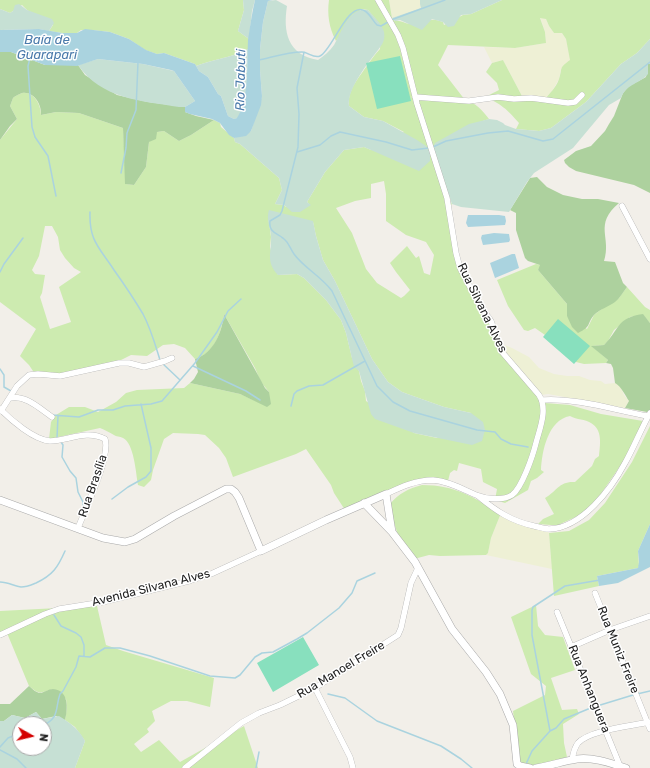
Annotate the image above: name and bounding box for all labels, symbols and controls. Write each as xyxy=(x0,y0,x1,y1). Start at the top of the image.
water label: Baía de Guarapari xyxy=(17,32,77,63)
water label: Rio Jabuti xyxy=(233,49,249,111)
street label: Rua Silvana Alves xyxy=(454,261,510,355)
street label: Rua Brasília xyxy=(76,453,110,519)
street label: Avenida Silvana Alves xyxy=(91,566,211,610)
street label: Rua Muniz Freire xyxy=(594,604,642,696)
street label: Rua Manoel Freire xyxy=(295,638,387,702)
street label: Rua Anhanguera xyxy=(565,643,613,735)
north arrow xyxy=(12,716,52,756)
text: N xyxy=(36,733,50,742)

